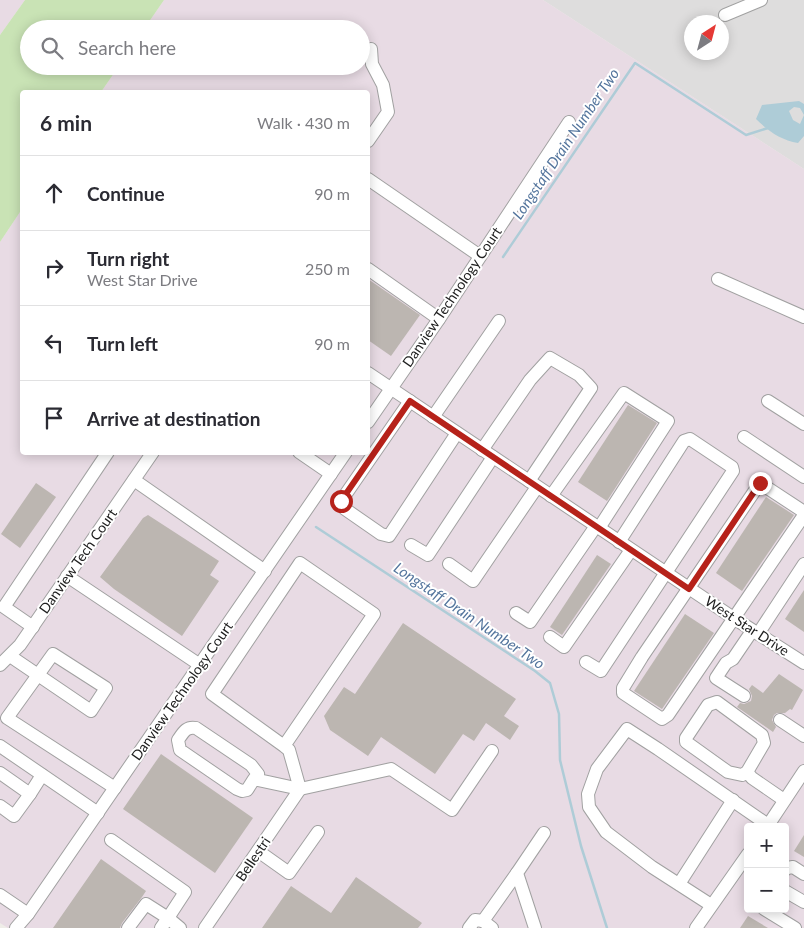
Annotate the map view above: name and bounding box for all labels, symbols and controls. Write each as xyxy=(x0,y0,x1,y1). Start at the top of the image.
north arrow xyxy=(684,15,729,60)
search box xyxy=(20,20,370,75)
icon: search xyxy=(38,34,66,62)
text: Search here xyxy=(78,36,176,59)
water label: Longstaff Drain Number Two xyxy=(508,65,622,222)
text: 6 min xyxy=(40,110,92,135)
text: Walk · 430 m xyxy=(257,113,350,132)
icon: ahead xyxy=(40,179,68,207)
text: Continue xyxy=(87,182,165,205)
text: 90 m xyxy=(314,184,350,203)
street label: Danview Technology Court xyxy=(398,224,505,370)
text: Turn right xyxy=(87,247,169,270)
icon: right xyxy=(40,254,68,282)
text: 250 m xyxy=(305,259,350,278)
text: West Star Drive xyxy=(87,270,198,289)
icon: left xyxy=(40,329,68,357)
text: Turn left xyxy=(87,332,158,355)
text: 90 m xyxy=(314,334,350,353)
icon: arrive xyxy=(40,404,68,432)
text: Arrive at destination xyxy=(87,407,260,430)
route end xyxy=(749,472,772,495)
route start xyxy=(330,490,353,513)
street label: Danview Tech Court xyxy=(35,505,120,616)
water label: Longstaff Drain Number Two xyxy=(391,558,548,672)
street label: West Star Drive xyxy=(702,592,792,659)
street label: Danview Technology Court xyxy=(127,618,236,763)
map controls xyxy=(744,823,789,913)
button: + xyxy=(744,823,789,868)
street label: Bellestri xyxy=(232,833,274,884)
button: − xyxy=(744,868,789,913)

